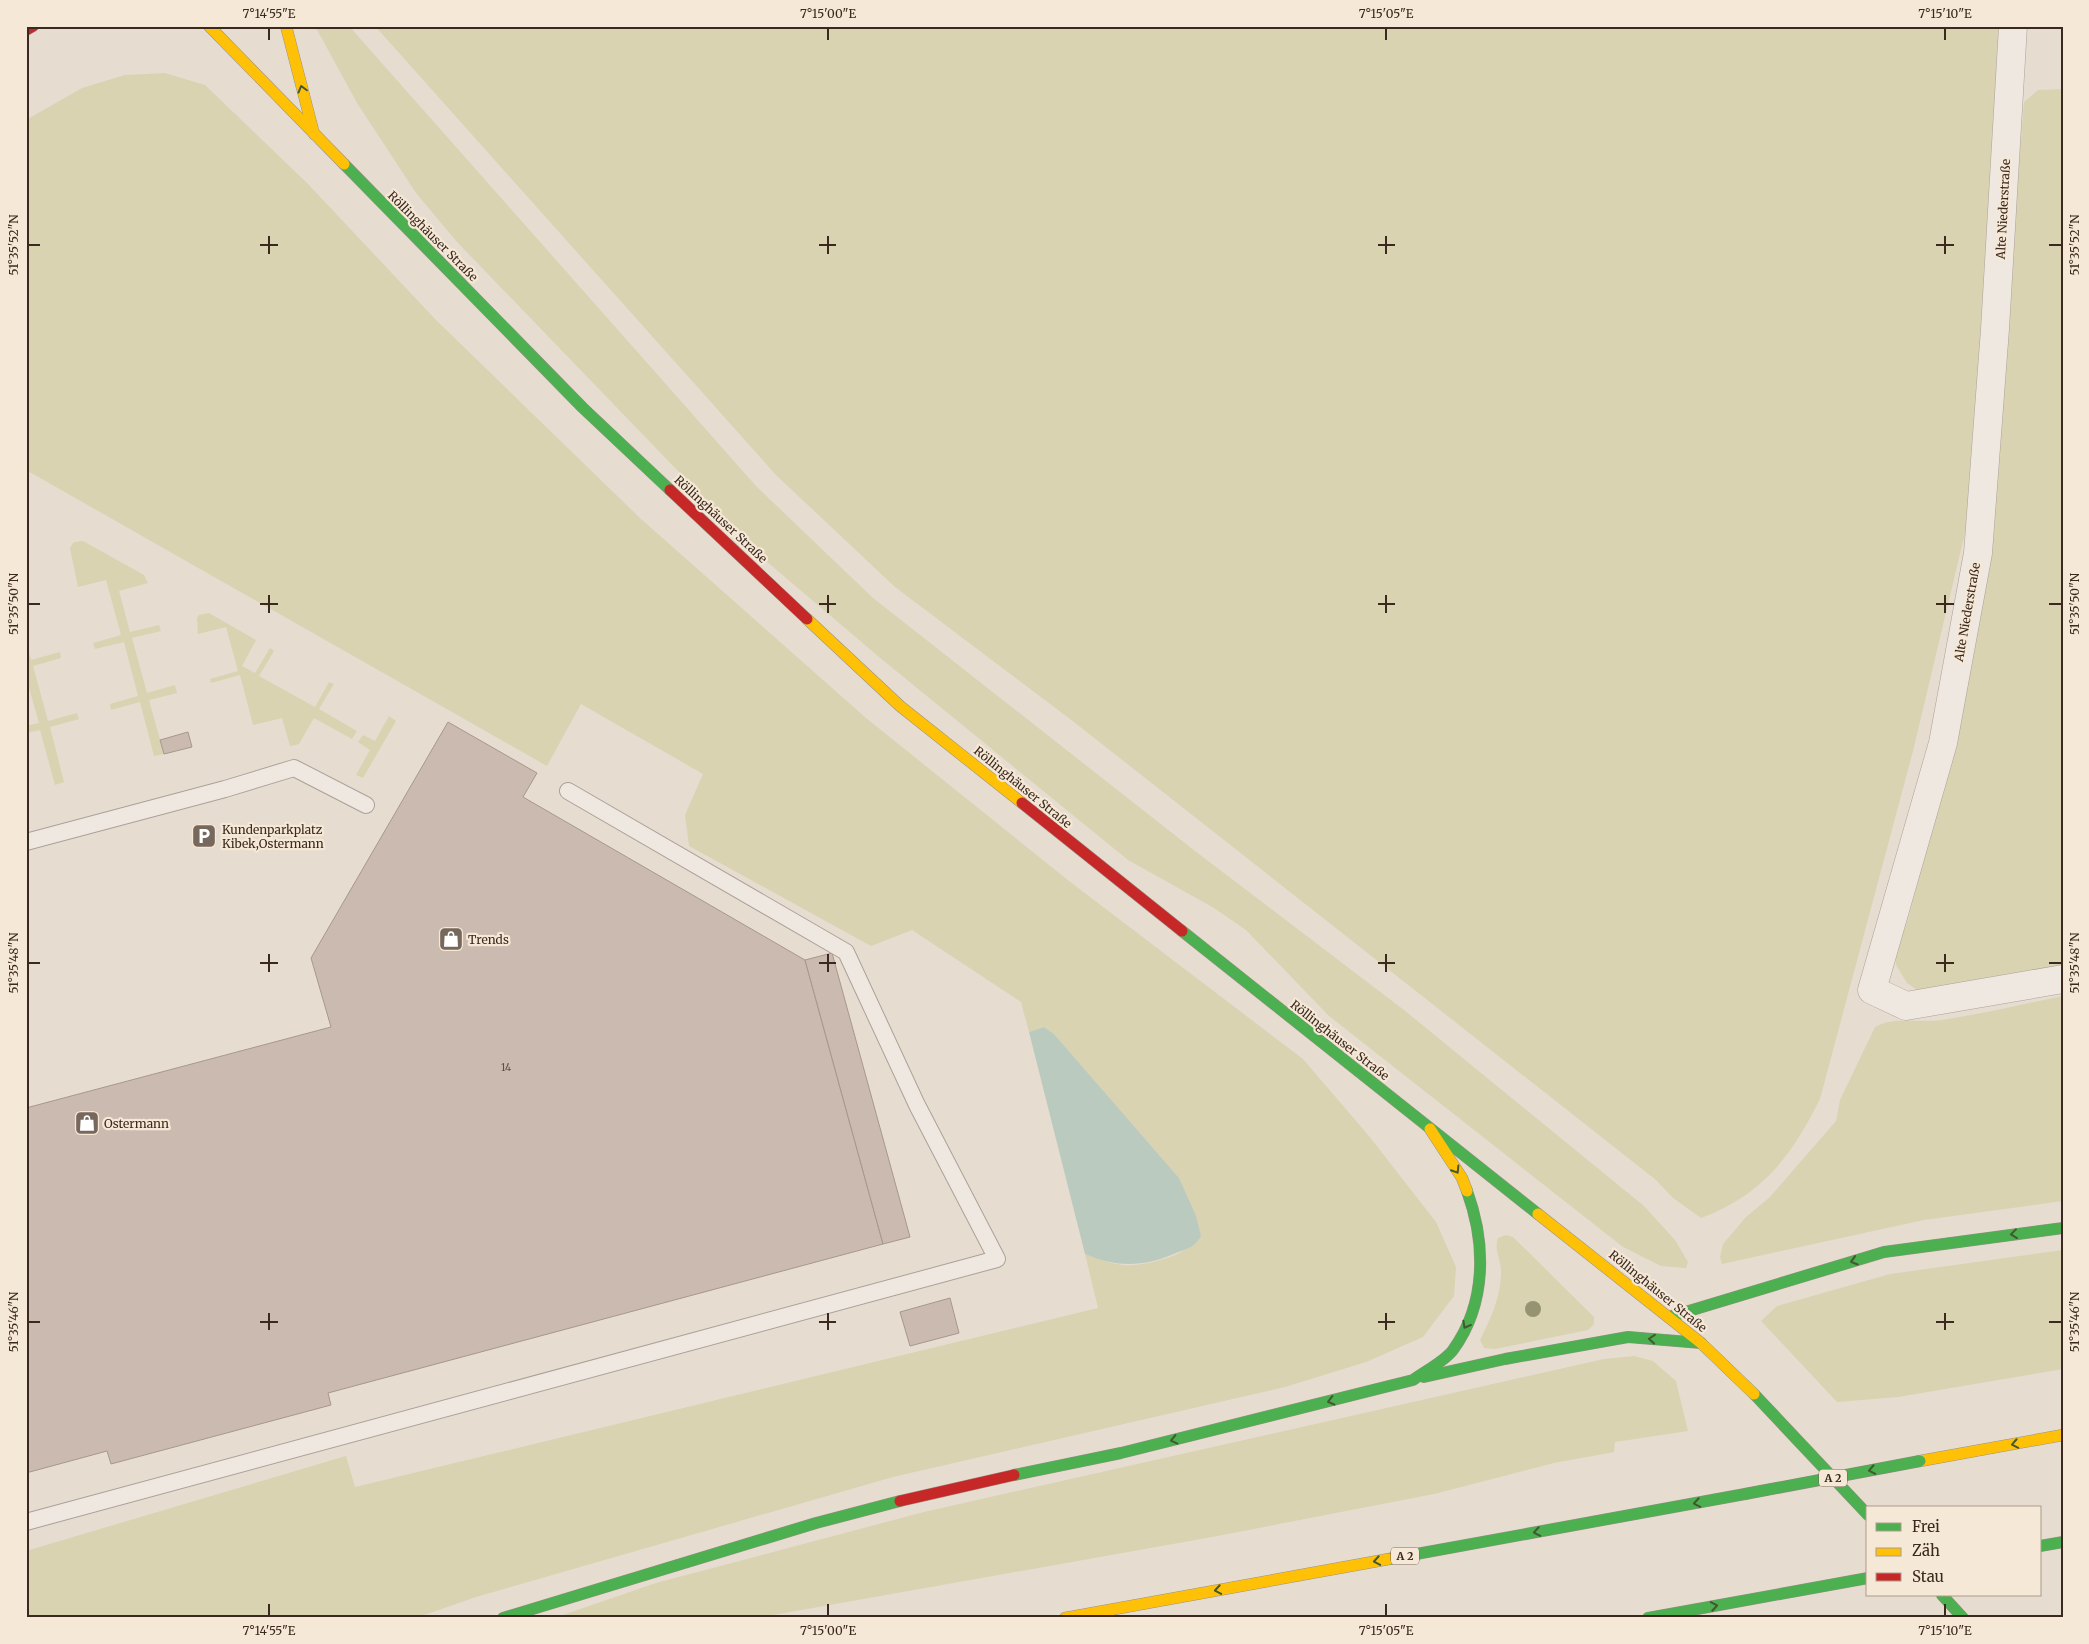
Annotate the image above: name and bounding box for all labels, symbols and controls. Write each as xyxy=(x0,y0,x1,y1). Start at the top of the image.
text: 7°14'55"E xyxy=(243,6,296,21)
text: 7°15'00"E xyxy=(800,6,856,21)
text: 7°15'05"E xyxy=(1359,6,1414,21)
text: 7°15'10"E xyxy=(1918,6,1972,21)
one-way arrow xyxy=(297,84,308,93)
street label: Alte Niederstraße xyxy=(1993,158,2013,261)
street label: Röllinghäuser Straße xyxy=(385,188,481,284)
text: 51°35'52"N xyxy=(6,214,21,275)
text: 51°35'52"N xyxy=(2067,214,2082,275)
street label: Röllinghäuser Straße xyxy=(672,472,770,566)
street label: Alte Niederstraße xyxy=(1951,561,1983,664)
text: 51°35'50"N xyxy=(6,572,21,635)
text: 51°35'50"N xyxy=(2067,572,2082,635)
street label: Röllinghäuser Straße xyxy=(971,743,1075,831)
place label: Kundenparkplatz Kibek,Ostermann xyxy=(222,822,324,851)
parking icon: Kundenparkplatz Kibek,Ostermann xyxy=(191,823,217,849)
shop icon: Trends xyxy=(438,926,464,952)
text: 51°35'48"N xyxy=(6,932,21,994)
place label: Trends xyxy=(468,932,509,947)
text: 51°35'48"N xyxy=(2067,932,2082,994)
street label: Röllinghäuser Straße xyxy=(1288,997,1392,1083)
house number: 14 xyxy=(501,1061,511,1074)
shop icon: Ostermann xyxy=(74,1110,100,1136)
place label: Ostermann xyxy=(104,1116,169,1131)
one-way arrow xyxy=(1450,1164,1460,1173)
one-way arrow xyxy=(2010,1228,2018,1239)
street label: Röllinghäuser Straße xyxy=(1606,1247,1710,1335)
one-way arrow xyxy=(1851,1255,1859,1265)
text: 51°35'46"N xyxy=(6,1291,21,1352)
text: 51°35'46"N xyxy=(2067,1291,2082,1352)
one-way arrow xyxy=(1463,1320,1473,1329)
one-way arrow xyxy=(1648,1334,1656,1345)
one-way arrow xyxy=(1327,1395,1336,1406)
one-way arrow xyxy=(1169,1434,1178,1445)
one-way arrow xyxy=(2010,1438,2019,1448)
one-way arrow xyxy=(1868,1465,1876,1475)
road number: A 2 xyxy=(1819,1470,1847,1486)
one-way arrow xyxy=(1693,1497,1702,1507)
legend xyxy=(1866,1506,2042,1596)
text: Frei xyxy=(1912,1517,1940,1536)
one-way arrow xyxy=(1533,1526,1542,1537)
text: Zäh xyxy=(1912,1541,1940,1560)
road number: A 2 xyxy=(1391,1548,1419,1564)
one-way arrow xyxy=(1373,1555,1382,1566)
text: Stau xyxy=(1912,1567,1944,1586)
one-way arrow xyxy=(1213,1584,1222,1595)
one-way arrow xyxy=(1709,1601,1718,1612)
text: 7°14'55"E xyxy=(243,1623,296,1638)
text: 7°15'00"E xyxy=(800,1623,856,1638)
text: 7°15'05"E xyxy=(1359,1623,1414,1638)
text: 7°15'10"E xyxy=(1918,1623,1972,1638)

